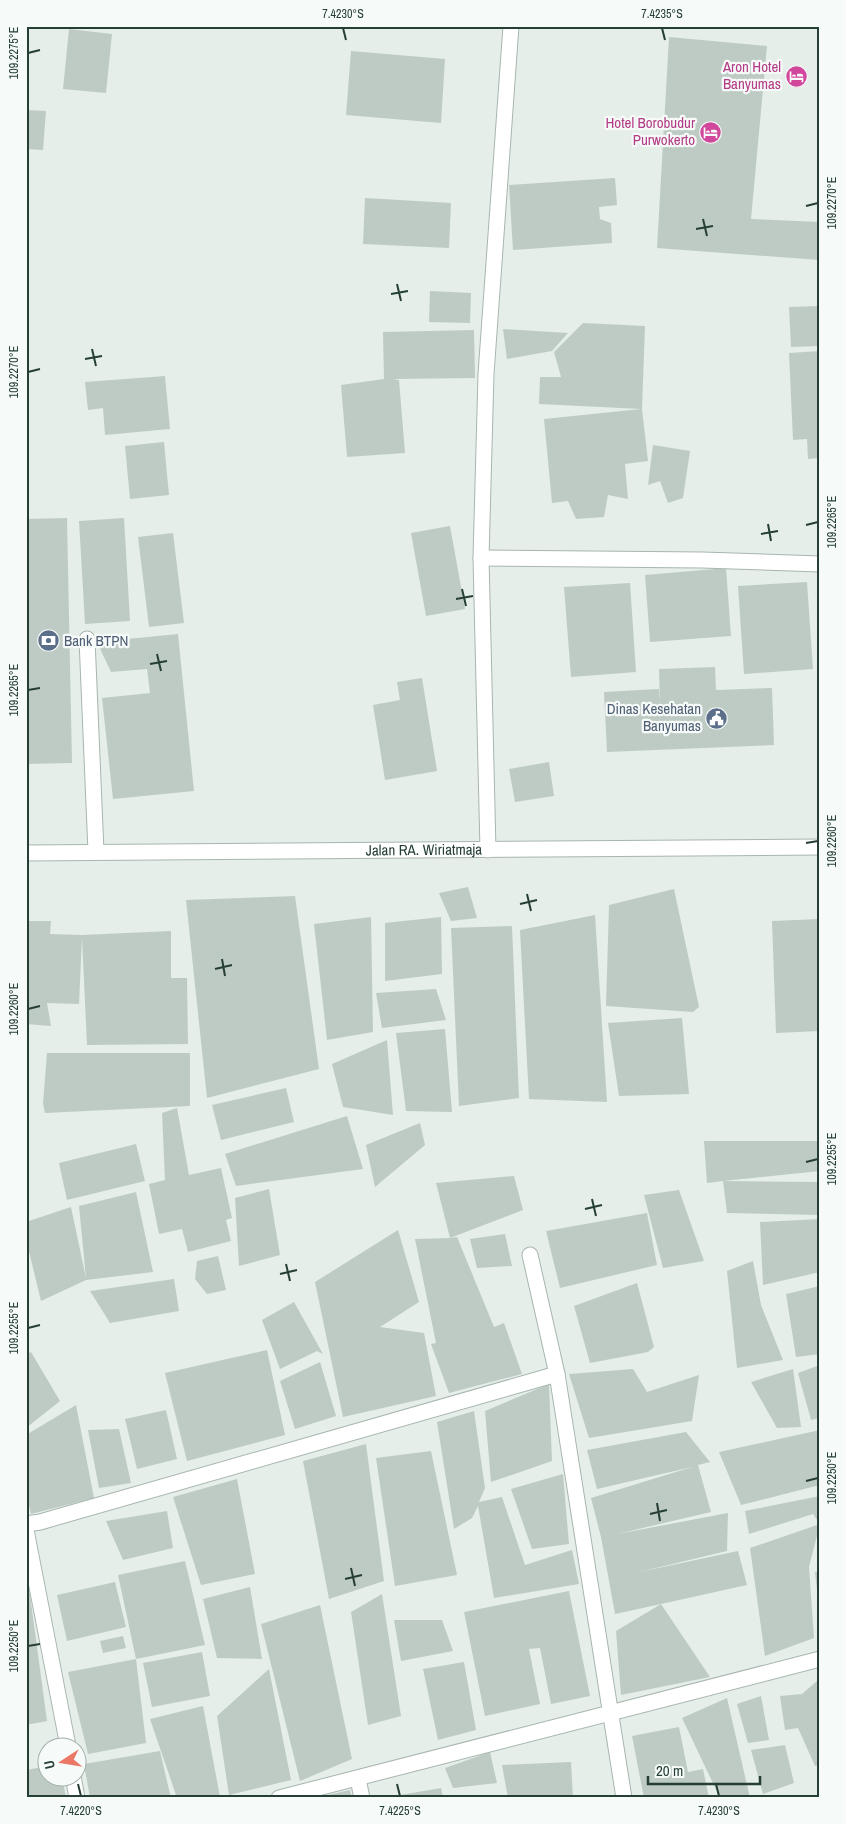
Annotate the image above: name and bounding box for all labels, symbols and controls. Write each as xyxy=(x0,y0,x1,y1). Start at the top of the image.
text: 7.4230°S xyxy=(322,6,364,22)
text: 7.4235°S xyxy=(641,6,683,22)
text: 109.2275°E xyxy=(6,27,22,79)
place label: Aron Hotel Banyumas xyxy=(722,56,781,94)
hotel icon: Aron Hotel Banyumas xyxy=(785,64,809,88)
place label: Hotel Borobudur Purwokerto xyxy=(605,112,695,150)
hotel icon: Hotel Borobudur Purwokerto xyxy=(699,120,723,144)
text: 109.2270°E xyxy=(824,177,840,229)
text: 109.2270°E xyxy=(6,346,22,398)
text: 109.2265°E xyxy=(824,496,840,548)
bank icon: Bank BTPN xyxy=(36,629,60,653)
place label: Bank BTPN xyxy=(64,630,128,651)
text: 109.2265°E xyxy=(6,664,22,716)
place label: Dinas Kesehatan Banyumas xyxy=(607,698,701,736)
public building icon: Dinas Kesehatan Banyumas xyxy=(705,706,729,730)
text: 109.2260°E xyxy=(824,815,840,867)
street label: Jalan RA. Wiriatmaja xyxy=(366,839,482,860)
text: 109.2260°E xyxy=(6,983,22,1035)
text: 109.2255°E xyxy=(824,1133,840,1185)
text: 109.2255°E xyxy=(6,1302,22,1354)
text: 109.2250°E xyxy=(824,1452,840,1504)
text: 109.2250°E xyxy=(6,1620,22,1672)
north arrow xyxy=(38,1736,88,1786)
scale bar xyxy=(648,1754,761,1786)
text: U xyxy=(40,1759,59,1771)
text: 20 m xyxy=(656,1760,683,1781)
text: 7.4220°S xyxy=(60,1803,102,1819)
text: 7.4225°S xyxy=(379,1803,421,1819)
text: 7.4230°S xyxy=(698,1803,740,1819)

